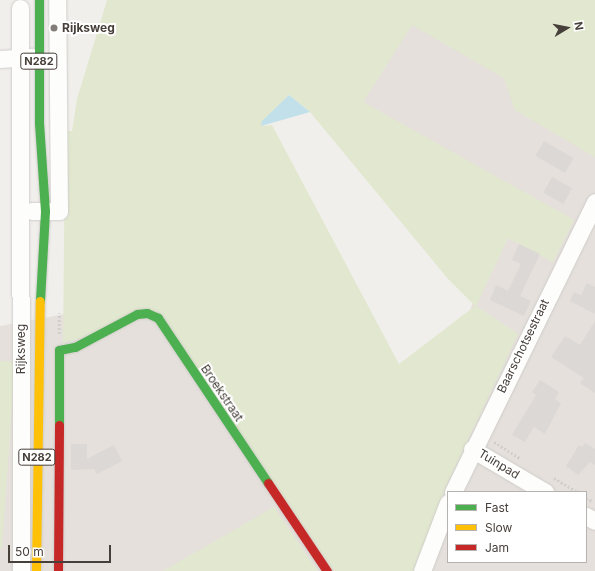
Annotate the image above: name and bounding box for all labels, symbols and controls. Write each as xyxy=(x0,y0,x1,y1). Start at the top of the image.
north arrow xyxy=(547,8,587,48)
place label: Rijksweg xyxy=(62,21,115,35)
text: N xyxy=(571,21,586,31)
marker: Rijksweg xyxy=(49,23,59,33)
road number: N282 xyxy=(20,52,58,70)
street label: Baarschotsestraat xyxy=(494,297,552,395)
street label: Rijksweg xyxy=(14,324,28,374)
street label: Broekstraat xyxy=(198,362,246,424)
street label: Tuinpad xyxy=(476,446,522,482)
road number: N282 xyxy=(18,448,56,466)
legend xyxy=(447,491,587,563)
text: Fast xyxy=(485,500,509,515)
text: Slow xyxy=(485,520,512,535)
scale bar xyxy=(10,537,113,563)
text: Jam xyxy=(485,540,509,555)
text: 50 m xyxy=(15,544,44,559)

